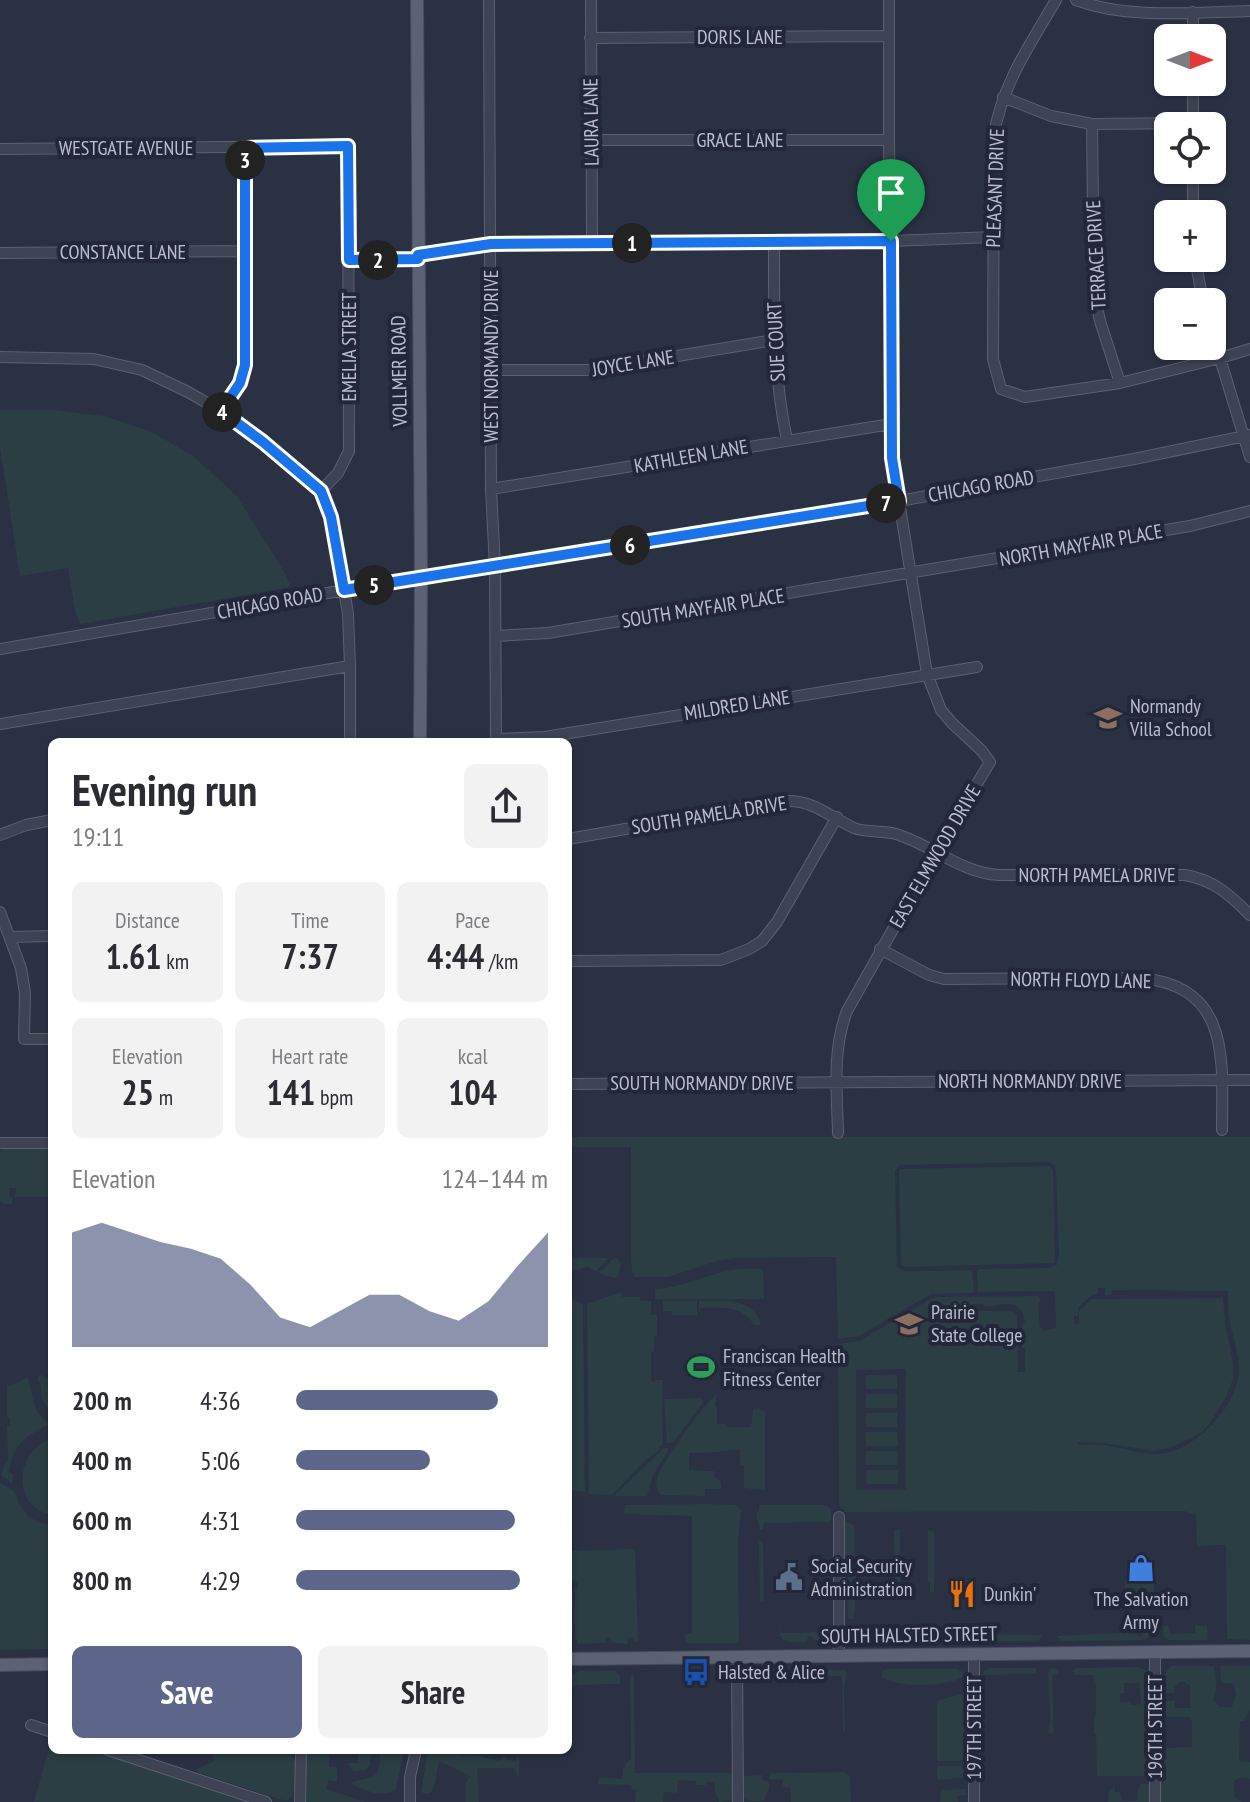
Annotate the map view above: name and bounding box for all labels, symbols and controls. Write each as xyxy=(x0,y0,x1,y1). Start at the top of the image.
street label: DORIS LANE xyxy=(697,24,783,50)
north arrow xyxy=(1154,24,1226,96)
map controls xyxy=(1154,24,1226,360)
street label: LAURA LANE xyxy=(577,78,605,166)
button: locate xyxy=(1154,112,1226,184)
street label: GRACE LANE xyxy=(696,127,784,153)
street label: PLEASANT DRIVE xyxy=(980,128,1010,248)
street label: WESTGATE AVENUE xyxy=(59,135,193,161)
pin: 3 xyxy=(225,140,265,180)
text: 3 xyxy=(240,146,250,174)
pin xyxy=(857,159,925,241)
icon: arrive xyxy=(869,171,913,215)
street label: TERRACE DRIVE xyxy=(1080,199,1112,311)
button: + xyxy=(1154,200,1226,272)
pin: 1 xyxy=(612,223,652,263)
text: 1 xyxy=(627,229,637,257)
street label: CONSTANCE LANE xyxy=(60,239,186,265)
pin: 2 xyxy=(358,240,398,280)
text: 2 xyxy=(373,246,383,274)
street label: WEST NORMANDY DRIVE xyxy=(478,270,504,442)
button: − xyxy=(1154,288,1226,360)
street label: EMELIA STREET xyxy=(336,292,362,402)
street label: SUE COURT xyxy=(761,302,791,382)
street label: VOLLMER ROAD xyxy=(385,315,413,428)
street label: JOYCE LANE xyxy=(589,344,676,382)
pin: 4 xyxy=(202,392,242,432)
text: 4 xyxy=(217,398,227,426)
street label: KATHLEEN LANE xyxy=(632,433,750,479)
street label: CHICAGO ROAD xyxy=(926,464,1036,508)
pin: 7 xyxy=(866,483,906,523)
text: 7 xyxy=(881,489,891,517)
street label: NORTH MAYFAIR PLACE xyxy=(998,518,1164,572)
pin: 6 xyxy=(610,525,650,565)
text: 6 xyxy=(625,531,635,559)
pin: 5 xyxy=(354,565,394,605)
text: 5 xyxy=(369,571,379,599)
street label: CHICAGO ROAD xyxy=(215,581,325,625)
street label: SOUTH MAYFAIR PLACE xyxy=(620,582,786,634)
street label: MILDRED LANE xyxy=(682,684,792,726)
place label: Normandy Villa School xyxy=(1129,693,1212,742)
school or university icon: Normandy Villa School xyxy=(1093,703,1123,733)
text: Evening run xyxy=(72,761,257,818)
button: share xyxy=(464,764,548,848)
street label: EAST ELMWOOD DRIVE xyxy=(883,780,987,932)
street label: SOUTH PAMELA DRIVE xyxy=(630,790,788,840)
text: 19:11 xyxy=(72,820,124,853)
street label: NORTH PAMELA DRIVE xyxy=(1018,862,1176,888)
text: Distance xyxy=(115,906,180,934)
text: Time xyxy=(291,906,329,934)
text: Pace xyxy=(455,906,490,934)
text: 1.61 xyxy=(106,934,162,978)
text: 7:37 xyxy=(281,934,339,978)
text: 4:44 xyxy=(427,934,484,978)
text: km xyxy=(162,947,189,975)
text: /km xyxy=(484,947,518,975)
street label: NORTH FLOYD LANE xyxy=(1010,966,1152,994)
text: Elevation xyxy=(112,1042,183,1070)
text: Heart rate xyxy=(272,1042,348,1070)
text: kcal xyxy=(458,1042,488,1070)
street label: NORTH NORMANDY DRIVE xyxy=(938,1068,1122,1094)
text: 25 xyxy=(122,1070,154,1114)
text: 141 xyxy=(267,1070,315,1114)
text: 104 xyxy=(448,1070,497,1114)
street label: SOUTH NORMANDY DRIVE xyxy=(610,1070,794,1096)
text: m xyxy=(154,1083,173,1111)
text: bpm xyxy=(315,1083,353,1111)
text: Elevation xyxy=(72,1162,155,1195)
text: 124–144 m xyxy=(442,1162,548,1195)
place label: Prairie State College xyxy=(931,1299,1022,1348)
school or university icon: Prairie State College xyxy=(894,1309,924,1339)
place label: Franciscan Health Fitness Center xyxy=(723,1343,846,1392)
sports icon: Franciscan Health Fitness Center xyxy=(686,1352,716,1382)
text: 200 m xyxy=(72,1384,132,1417)
text: 4:36 xyxy=(200,1384,240,1417)
text: 400 m xyxy=(72,1444,132,1477)
text: 5:06 xyxy=(200,1444,240,1477)
text: 600 m xyxy=(72,1504,132,1537)
text: 4:31 xyxy=(200,1504,240,1537)
place label: Social Security Administration xyxy=(811,1553,913,1602)
shop icon: The Salvation Army xyxy=(1126,1553,1156,1583)
public building icon: Social Security Administration xyxy=(774,1562,804,1592)
text: 800 m xyxy=(72,1564,132,1597)
text: 4:29 xyxy=(200,1564,240,1597)
restaurant icon: Dunkin' xyxy=(947,1579,977,1609)
place label: Dunkin' xyxy=(984,1581,1036,1607)
place label: The Salvation Army xyxy=(1094,1586,1188,1635)
street label: SOUTH HALSTED STREET xyxy=(821,1620,997,1650)
button: Save xyxy=(72,1646,302,1738)
button: Share xyxy=(318,1646,548,1738)
bus stop icon: Halsted & Alice xyxy=(681,1657,711,1687)
place label: Halsted & Alice xyxy=(718,1659,825,1685)
street label: 196TH STREET xyxy=(1142,1675,1168,1779)
street label: 197TH STREET xyxy=(961,1676,987,1780)

